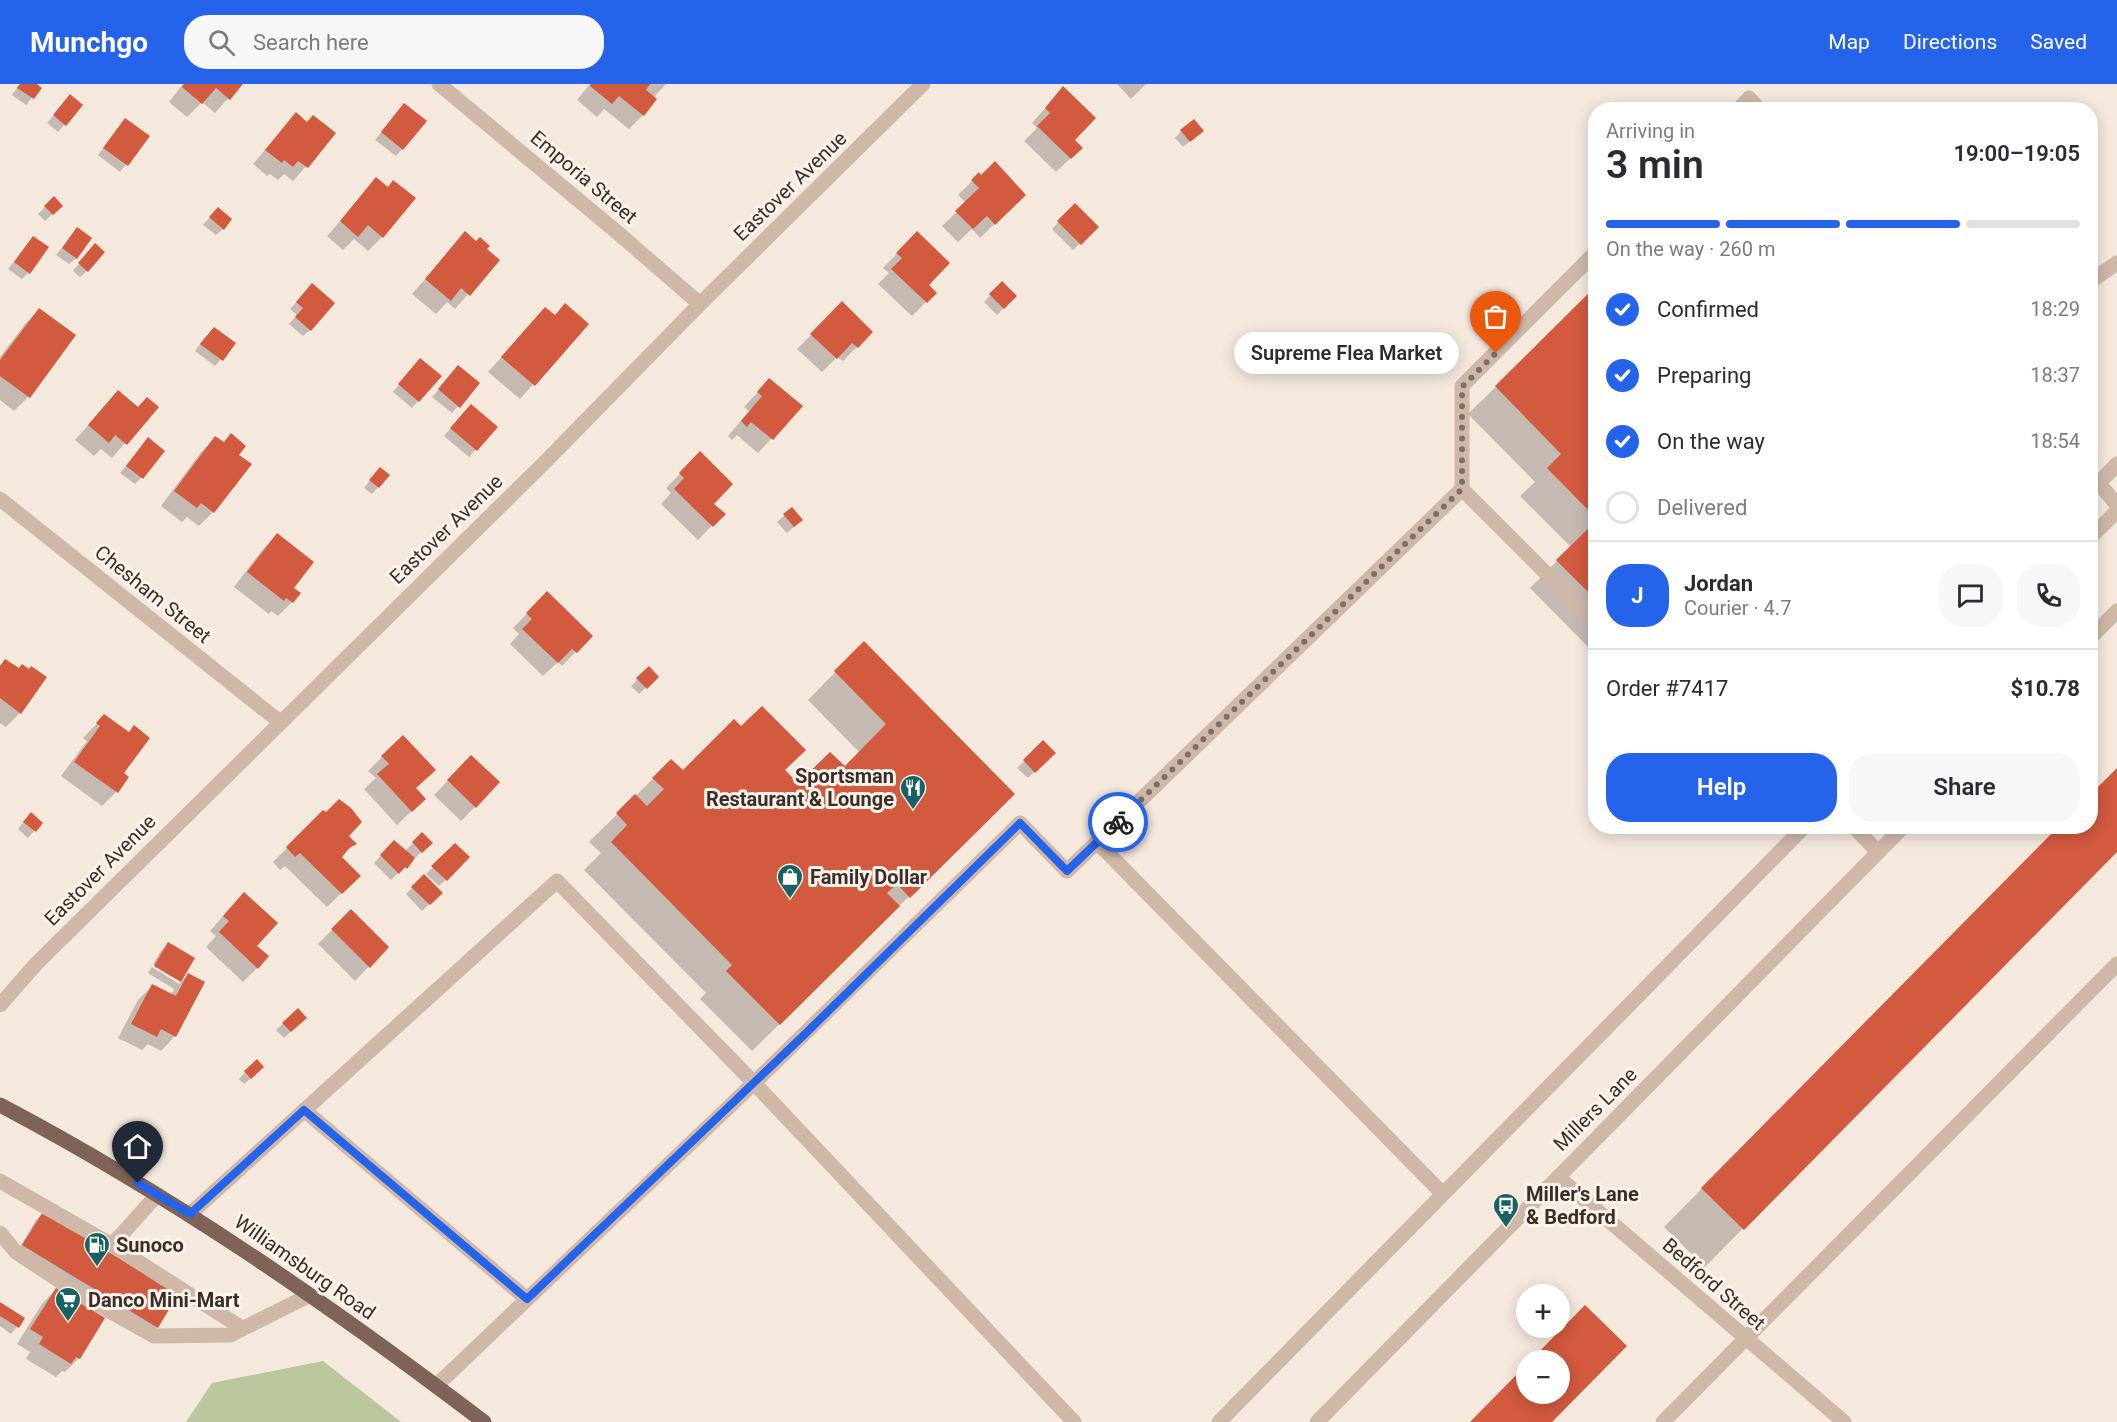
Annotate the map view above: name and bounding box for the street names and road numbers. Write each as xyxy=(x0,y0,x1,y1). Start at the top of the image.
street label: Emporia Street xyxy=(526,125,642,229)
street label: Eastover Avenue xyxy=(729,126,851,246)
street label: Eastover Avenue xyxy=(385,469,507,589)
street label: Chesham Street xyxy=(90,540,216,648)
street label: Eastover Avenue xyxy=(39,809,161,931)
street label: Millers Lane xyxy=(1548,1062,1642,1156)
street label: Williamsburg Road xyxy=(230,1209,380,1325)
street label: Bedford Street xyxy=(1658,1233,1770,1335)

